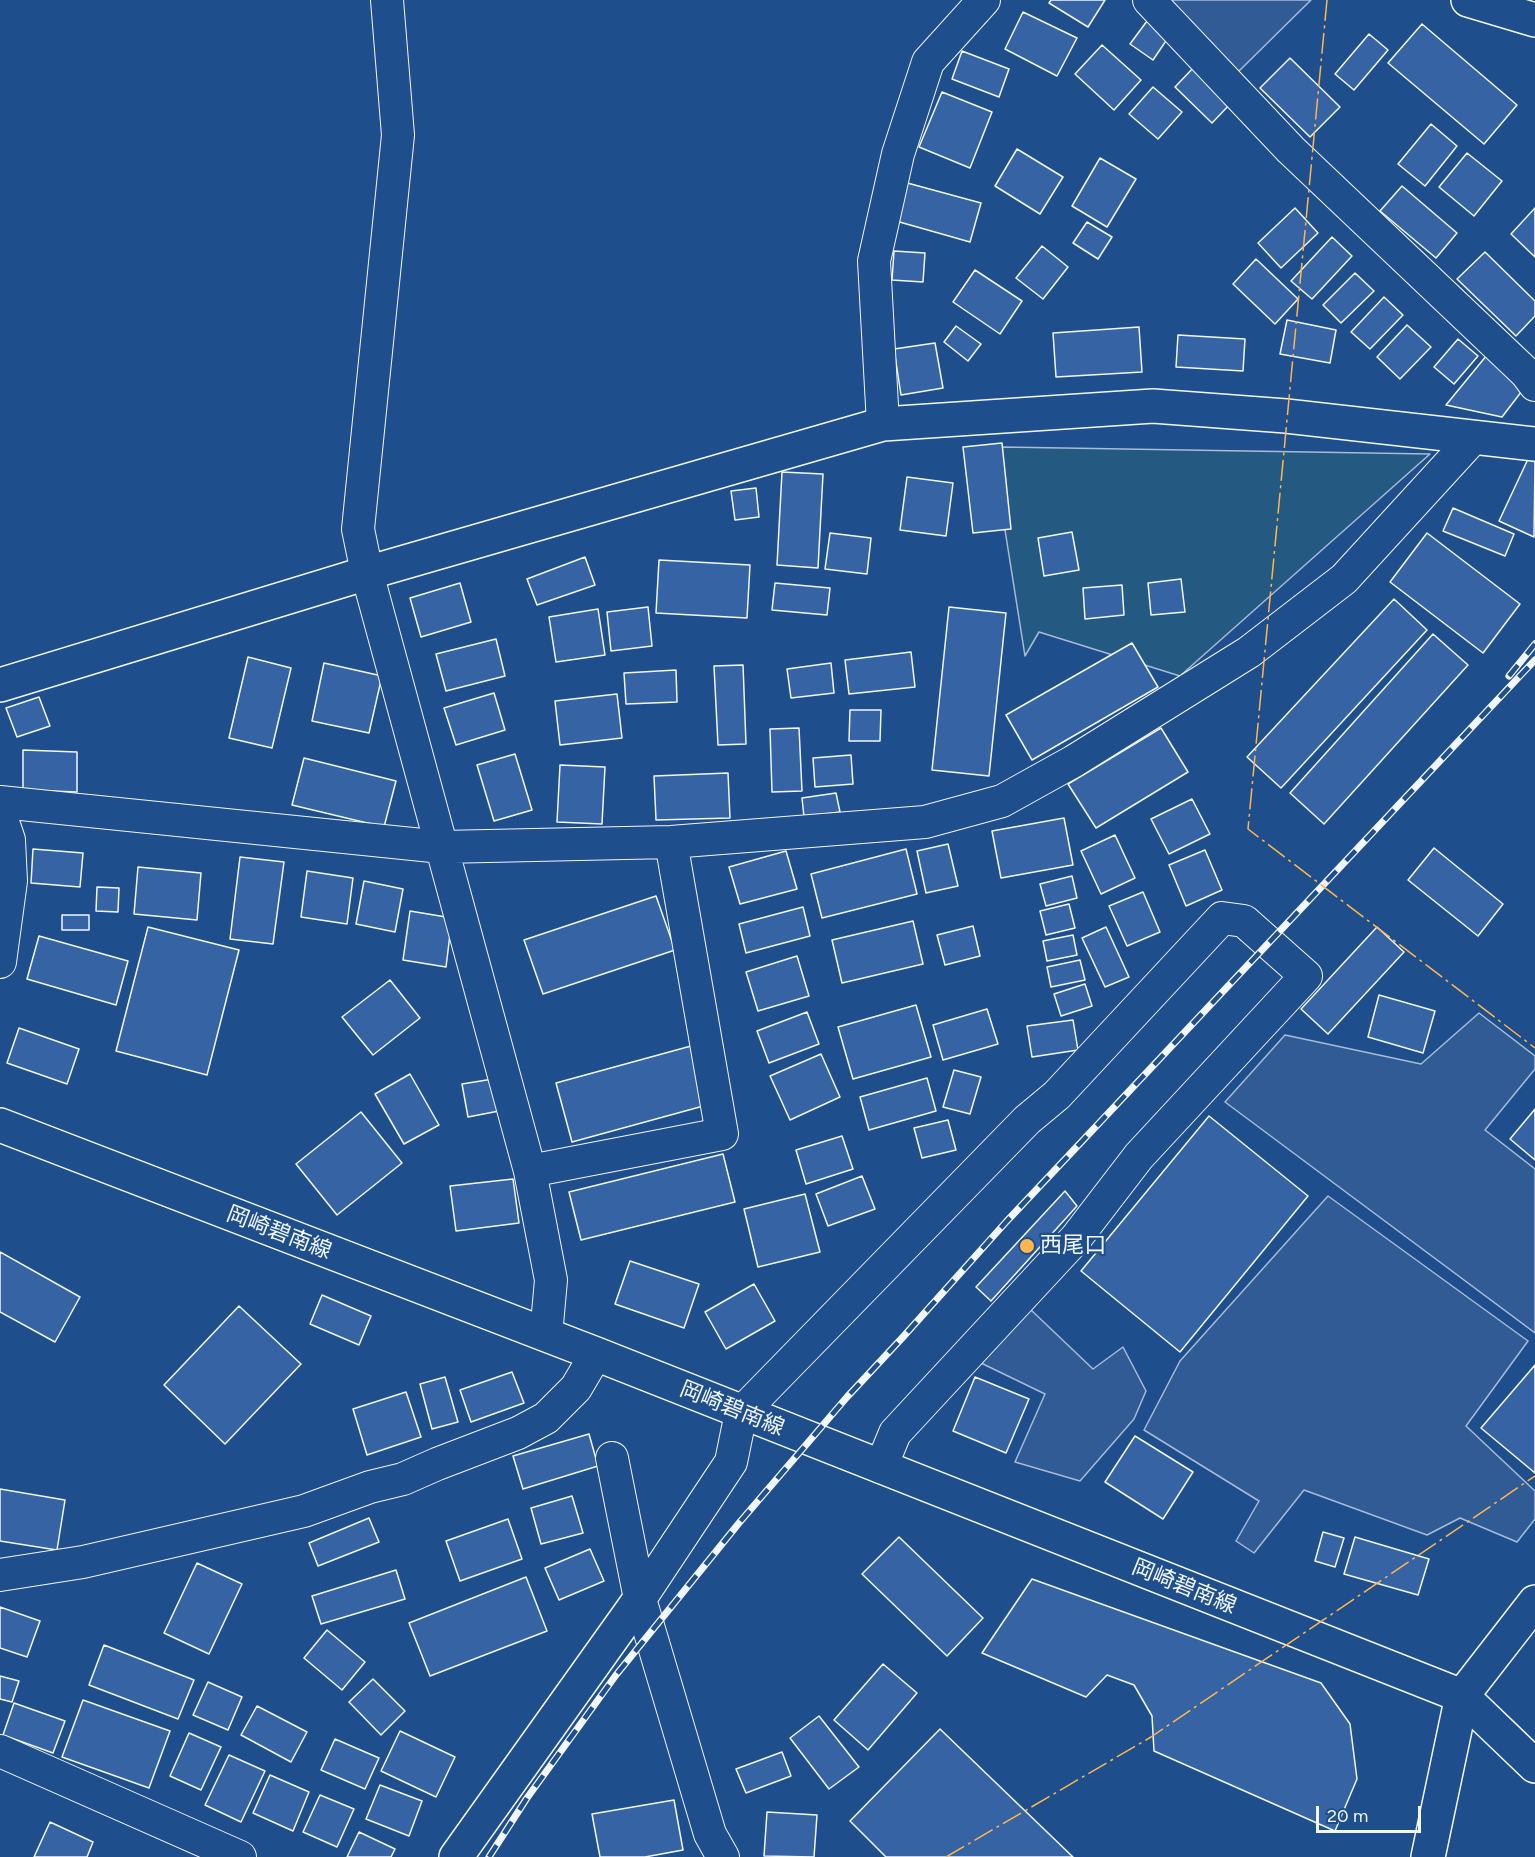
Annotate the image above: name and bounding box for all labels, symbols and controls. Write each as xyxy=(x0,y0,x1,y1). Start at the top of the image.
street label: 岡崎碧南線 xyxy=(223,1201,335,1265)
place label: 西尾口 xyxy=(1040,1233,1106,1259)
marker: 西尾口 xyxy=(1018,1237,1036,1255)
street label: 岡崎碧南線 xyxy=(676,1376,788,1442)
street label: 岡崎碧南線 xyxy=(1128,1554,1240,1620)
scale bar xyxy=(1319,1794,1424,1832)
text: 20 m xyxy=(1327,1805,1368,1827)

